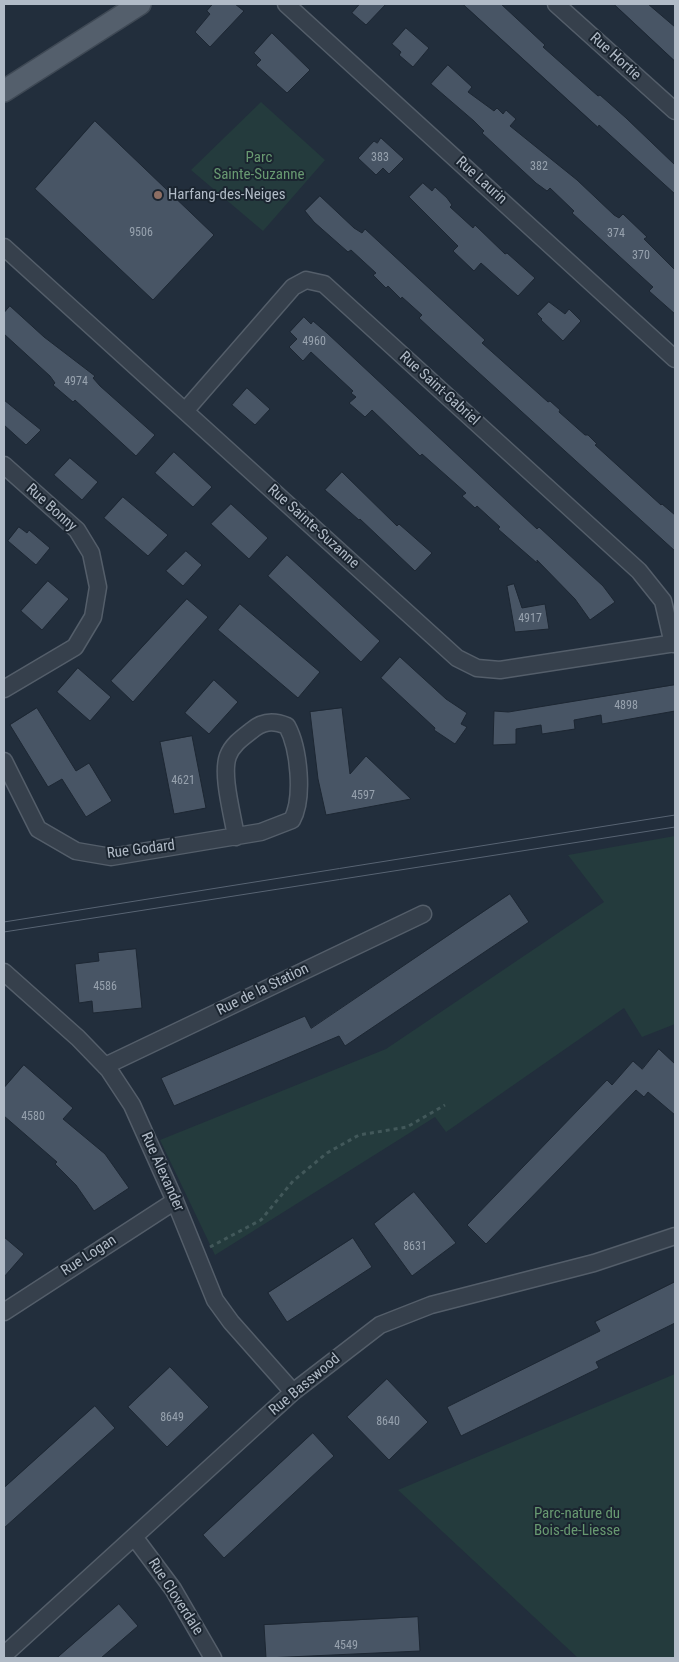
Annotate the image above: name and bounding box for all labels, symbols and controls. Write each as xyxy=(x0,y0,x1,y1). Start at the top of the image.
street label: Rue Hortie xyxy=(586,29,644,85)
park label: Parc Sainte-Suzanne xyxy=(213,149,305,184)
house number: 383 xyxy=(371,151,389,165)
street label: Rue Laurin xyxy=(452,153,510,209)
house number: 382 xyxy=(530,160,548,174)
place label: Harfang-des-Neiges xyxy=(168,186,286,204)
marker: Harfang-des-Neiges xyxy=(152,189,164,201)
house number: 9506 xyxy=(129,226,153,240)
house number: 374 xyxy=(607,227,625,241)
house number: 370 xyxy=(632,249,650,263)
house number: 4960 xyxy=(302,335,326,349)
street label: Rue Saint-Gabriel xyxy=(395,348,483,430)
house number: 4974 xyxy=(64,375,88,389)
street label: Rue Bonny xyxy=(22,481,80,535)
street label: Rue Sainte-Suzanne xyxy=(264,481,362,573)
house number: 4917 xyxy=(518,612,542,626)
house number: 4898 xyxy=(614,699,638,713)
house number: 4621 xyxy=(171,774,195,788)
house number: 4597 xyxy=(351,789,375,803)
street label: Rue Godard xyxy=(106,837,176,863)
street label: Rue de la Station xyxy=(214,960,312,1020)
house number: 4586 xyxy=(93,980,117,994)
house number: 4580 xyxy=(21,1110,45,1124)
street label: Rue Alexander xyxy=(137,1130,187,1214)
street label: Rue Logan xyxy=(58,1232,120,1280)
house number: 8631 xyxy=(403,1240,427,1254)
street label: Rue Basswood xyxy=(266,1350,344,1420)
house number: 8649 xyxy=(160,1411,184,1425)
house number: 8640 xyxy=(376,1415,400,1429)
park label: Parc-nature du Bois-de-Liesse xyxy=(534,1505,620,1540)
street label: Rue Cloverdale xyxy=(144,1555,206,1639)
house number: 4549 xyxy=(334,1639,358,1653)

